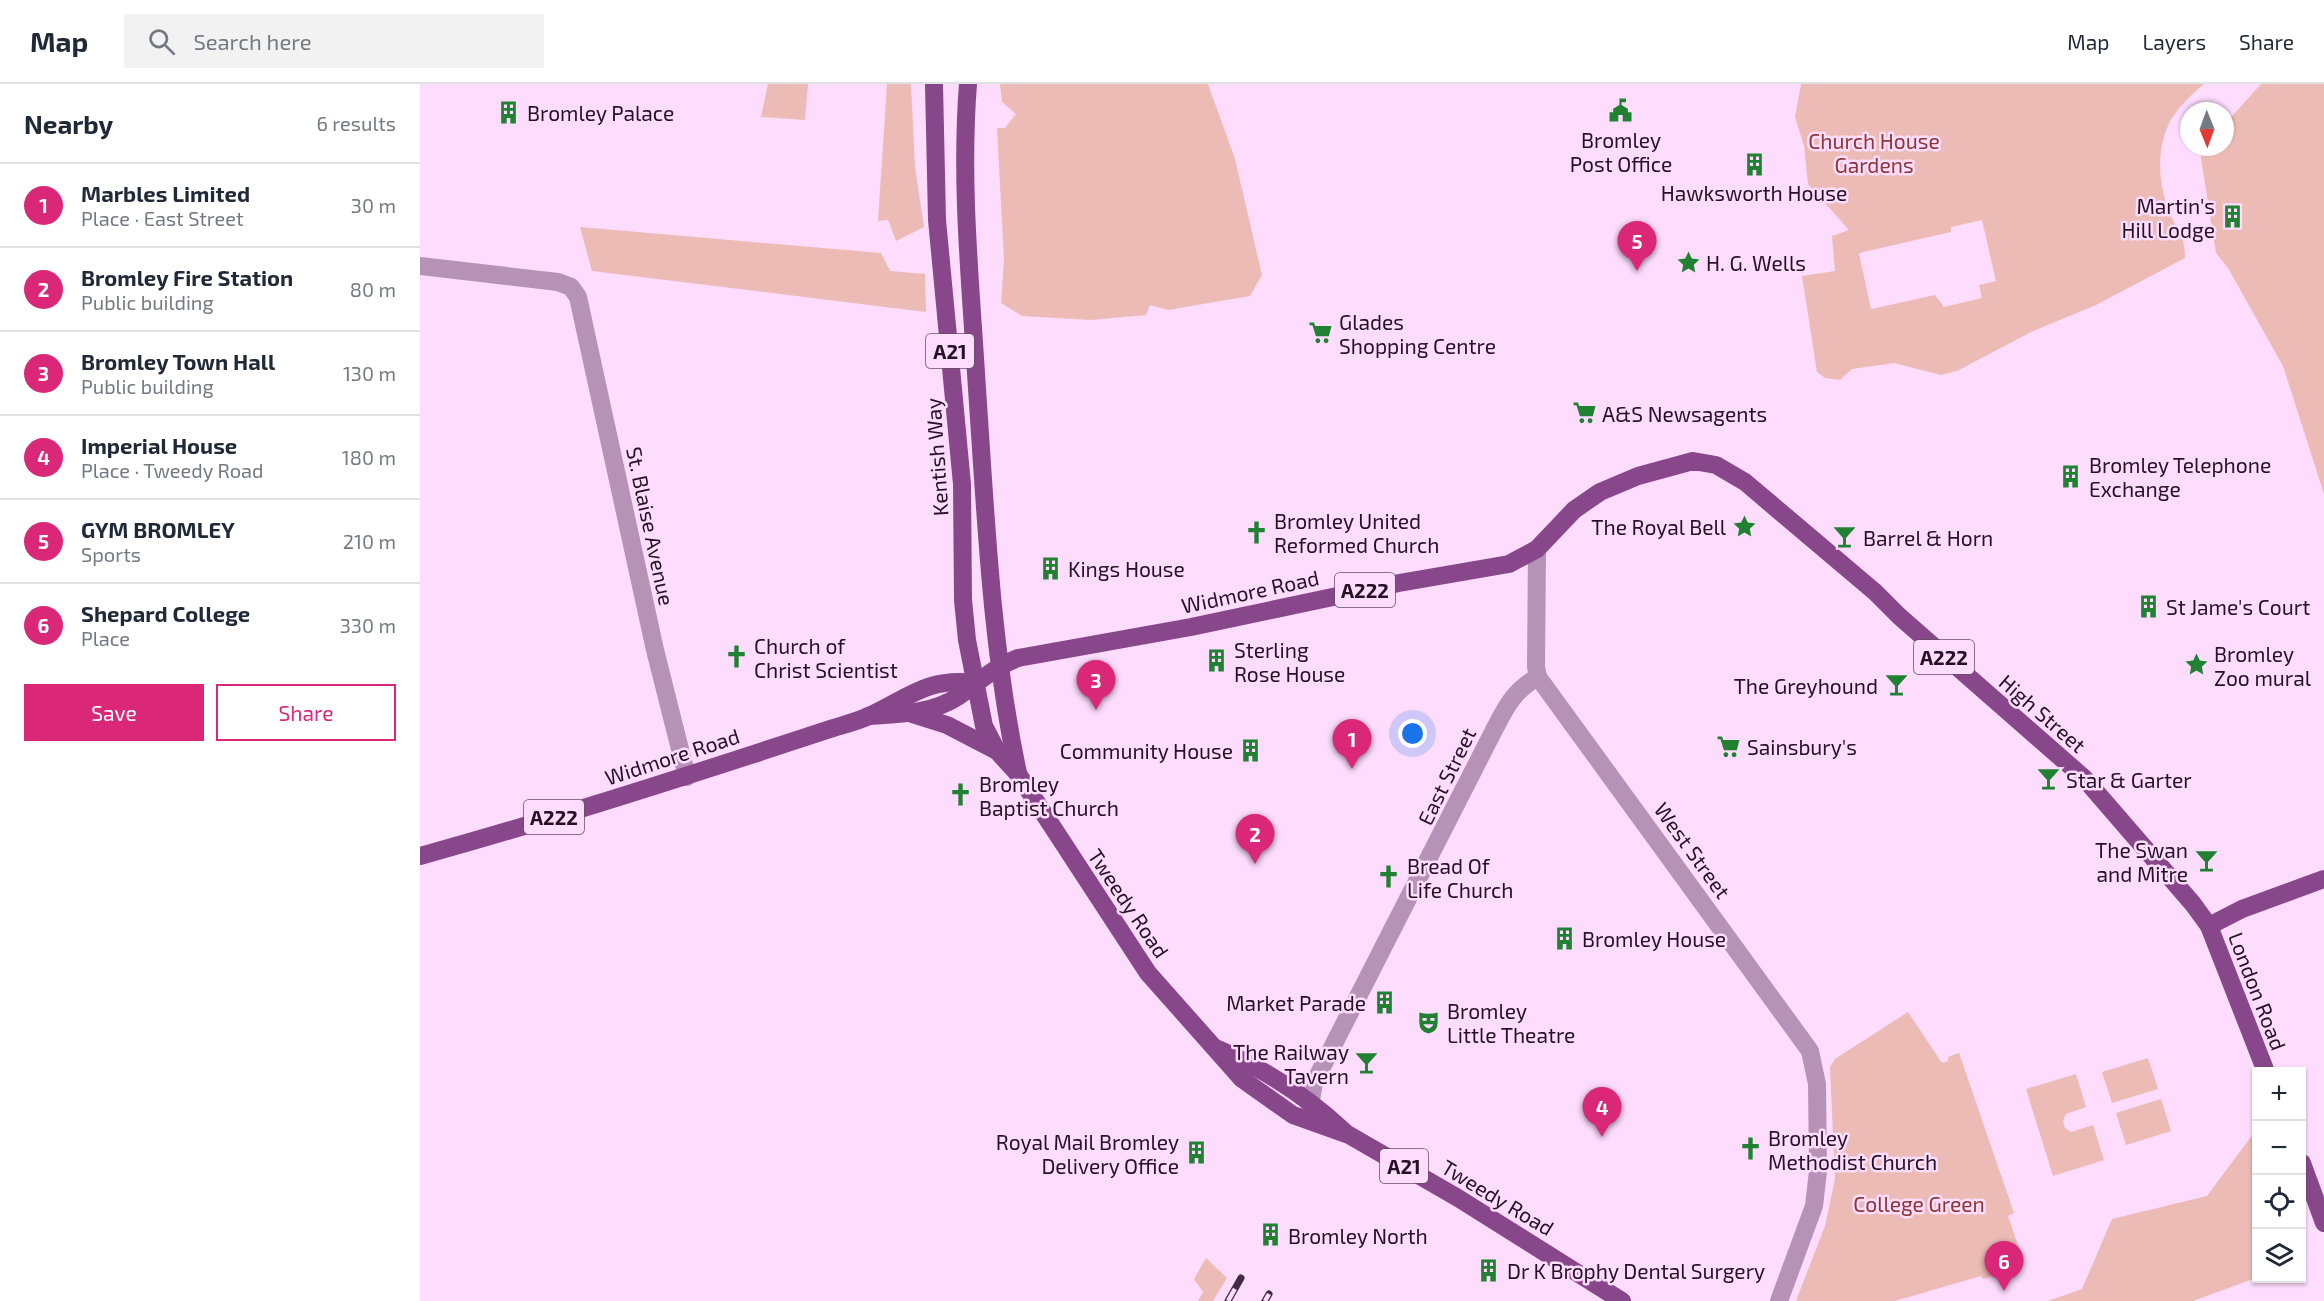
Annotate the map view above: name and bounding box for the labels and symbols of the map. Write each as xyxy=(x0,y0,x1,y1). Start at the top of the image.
public building icon: Bromley Post Office xyxy=(1608,98,1634,124)
building icon: Bromley Palace xyxy=(496,99,522,125)
place label: Bromley Palace xyxy=(527,100,674,125)
north arrow xyxy=(2180,102,2234,156)
place label: Bromley Post Office xyxy=(1570,127,1672,176)
park label: Church House Gardens xyxy=(1808,128,1940,177)
building icon: Hawksworth House xyxy=(1741,151,1767,177)
place label: Hawksworth House xyxy=(1661,180,1847,205)
place label: Martin's Hill Lodge xyxy=(2122,193,2215,242)
building icon: Martin's Hill Lodge xyxy=(2220,204,2246,230)
pin: 5 xyxy=(1618,222,1656,271)
place icon: H. G. Wells xyxy=(1675,249,1701,275)
place label: H. G. Wells xyxy=(1706,250,1806,275)
place label: Glades Shopping Centre xyxy=(1339,309,1496,358)
supermarket icon: Glades Shopping Centre xyxy=(1308,320,1334,346)
road number: A21 xyxy=(926,334,974,368)
street label: Kentish Way xyxy=(919,397,953,517)
supermarket icon: A&S Newsagents xyxy=(1571,400,1597,426)
place label: A&S Newsagents xyxy=(1602,401,1767,426)
street label: St. Blaise Avenue xyxy=(622,444,680,608)
place label: Bromley Telephone Exchange xyxy=(2089,452,2271,501)
building icon: Bromley Telephone Exchange xyxy=(2058,463,2084,489)
place label: Bromley United Reformed Church xyxy=(1274,508,1439,557)
place icon: The Royal Bell xyxy=(1731,513,1757,539)
place label: The Royal Bell xyxy=(1591,514,1727,539)
church icon: Bromley United Reformed Church xyxy=(1243,519,1269,545)
bar icon: Barrel & Horn xyxy=(1832,524,1858,550)
place label: Barrel & Horn xyxy=(1863,525,1993,550)
building icon: Kings House xyxy=(1037,555,1063,581)
place label: Kings House xyxy=(1068,556,1185,581)
street label: Widmore Road xyxy=(1179,564,1321,618)
road number: A222 xyxy=(1335,573,1395,607)
building icon: St Jame's Court xyxy=(2135,593,2161,619)
place label: St Jame's Court xyxy=(2166,594,2310,619)
place label: Church of Christ Scientist xyxy=(754,633,898,682)
place label: Sterling Rose House xyxy=(1234,637,1345,686)
road number: A222 xyxy=(1914,640,1974,674)
place label: Bromley Zoo mural xyxy=(2214,641,2312,690)
church icon: Church of Christ Scientist xyxy=(723,644,749,670)
building icon: Sterling Rose House xyxy=(1203,648,1229,674)
place icon: Bromley Zoo mural xyxy=(2183,652,2209,678)
pin: 3 xyxy=(1076,660,1116,710)
street label: High Street xyxy=(1995,669,2091,757)
bar icon: The Greyhound xyxy=(1883,672,1909,698)
place label: The Greyhound xyxy=(1734,673,1878,698)
your location xyxy=(1398,719,1427,748)
pin: 1 xyxy=(1332,720,1372,769)
street label: Widmore Road xyxy=(602,722,742,790)
street label: East Street xyxy=(1412,723,1480,829)
supermarket icon: Sainsbury's xyxy=(1716,733,1742,759)
place label: Sainsbury's xyxy=(1747,734,1857,759)
building icon: Community House xyxy=(1238,737,1264,763)
place label: Community House xyxy=(1060,738,1233,763)
bar icon: Star & Garter xyxy=(2035,766,2061,792)
place label: Star & Garter xyxy=(2066,767,2192,792)
place label: Bromley Baptist Church xyxy=(979,771,1119,820)
church icon: Bromley Baptist Church xyxy=(948,782,974,808)
street label: West Street xyxy=(1650,797,1736,903)
road number: A222 xyxy=(524,800,584,834)
pin: 2 xyxy=(1236,814,1274,864)
place label: The Swan and Mitre xyxy=(2095,837,2188,886)
street label: Tweedy Road xyxy=(1083,844,1175,962)
bar icon: The Swan and Mitre xyxy=(2193,848,2219,874)
place label: Bread Of Life Church xyxy=(1407,853,1514,902)
church icon: Bread Of Life Church xyxy=(1376,864,1402,890)
building icon: Bromley House xyxy=(1551,925,1577,951)
place label: Bromley House xyxy=(1582,926,1726,951)
street label: London Road xyxy=(2224,929,2292,1053)
building icon: Market Parade xyxy=(1371,989,1397,1015)
place label: Market Parade xyxy=(1226,990,1366,1015)
place label: Bromley Little Theatre xyxy=(1447,998,1575,1047)
theatre icon: Bromley Little Theatre xyxy=(1416,1009,1442,1035)
place label: The Railway Tavern xyxy=(1233,1039,1349,1088)
bar icon: The Railway Tavern xyxy=(1354,1050,1380,1076)
pin: 4 xyxy=(1582,1088,1622,1137)
place label: Bromley Methodist Church xyxy=(1768,1125,1937,1174)
place label: Royal Mail Bromley Delivery Office xyxy=(996,1129,1179,1178)
church icon: Bromley Methodist Church xyxy=(1737,1136,1763,1162)
building icon: Royal Mail Bromley Delivery Office xyxy=(1184,1140,1210,1166)
road number: A21 xyxy=(1380,1149,1428,1183)
street label: Tweedy Road xyxy=(1437,1154,1559,1240)
park label: College Green xyxy=(1853,1191,1985,1216)
building icon: Bromley North xyxy=(1257,1222,1283,1248)
place label: Bromley North xyxy=(1288,1223,1428,1248)
pin: 6 xyxy=(1984,1242,2024,1291)
building icon: Dr K Brophy Dental Surgery xyxy=(1476,1257,1502,1283)
place label: Dr K Brophy Dental Surgery xyxy=(1507,1258,1765,1283)

